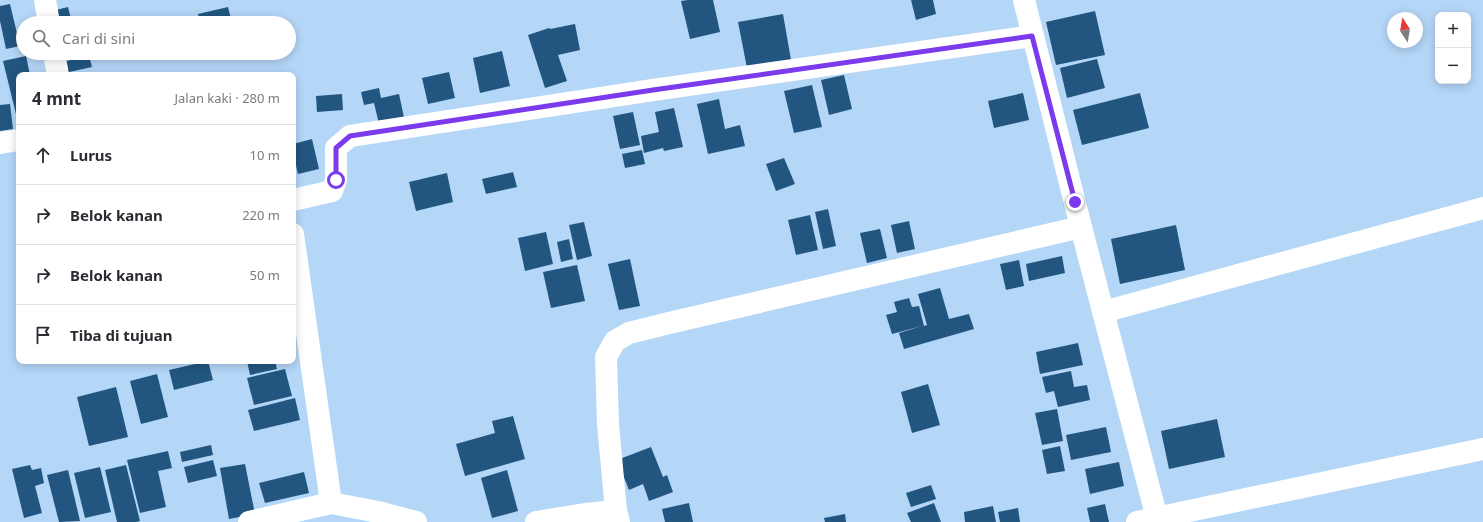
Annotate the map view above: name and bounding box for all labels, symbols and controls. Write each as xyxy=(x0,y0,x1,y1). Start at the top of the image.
north arrow xyxy=(1387,12,1423,48)
map controls xyxy=(1435,12,1471,84)
button: + xyxy=(1435,12,1471,48)
search box xyxy=(16,16,296,60)
icon: search xyxy=(30,27,52,49)
text: Cari di sini xyxy=(62,28,135,48)
button: − xyxy=(1435,48,1471,84)
text: 4 mnt xyxy=(32,87,81,110)
text: Jalan kaki · 280 m xyxy=(174,89,280,107)
icon: ahead xyxy=(32,144,54,166)
text: Lurus xyxy=(70,145,112,165)
text: 10 m xyxy=(250,146,280,164)
route start xyxy=(327,171,345,189)
route end xyxy=(1066,193,1084,211)
icon: right xyxy=(32,204,54,226)
text: Belok kanan xyxy=(70,205,163,225)
text: 220 m xyxy=(242,206,280,224)
icon: right xyxy=(32,264,54,286)
text: Belok kanan xyxy=(70,265,163,285)
text: 50 m xyxy=(250,266,280,284)
icon: arrive xyxy=(32,324,54,346)
text: Tiba di tujuan xyxy=(70,325,173,345)

